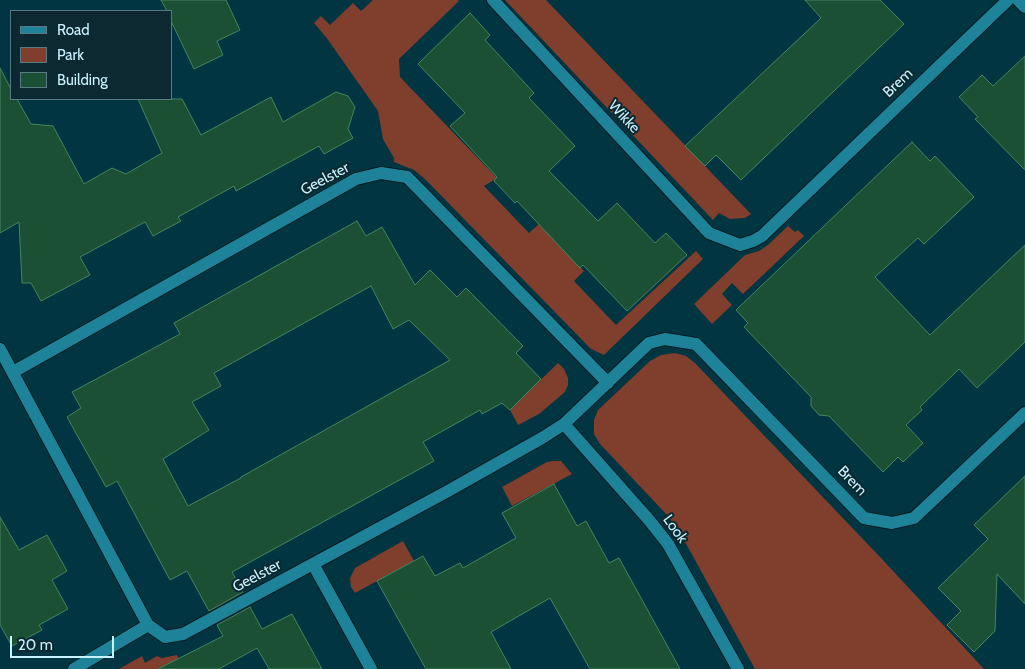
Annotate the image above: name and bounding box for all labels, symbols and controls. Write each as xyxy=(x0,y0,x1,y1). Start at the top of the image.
legend xyxy=(10,10,172,100)
text: Road xyxy=(57,21,90,39)
text: Park xyxy=(57,46,84,64)
street label: Brem xyxy=(879,65,917,101)
text: Building xyxy=(57,71,108,89)
street label: Wikke xyxy=(604,97,644,137)
street label: Geelster xyxy=(298,159,352,199)
street label: Brem xyxy=(834,462,870,500)
street label: Look xyxy=(659,511,691,547)
street label: Geelster xyxy=(230,556,284,596)
scale bar xyxy=(12,626,116,658)
text: 20 m xyxy=(18,636,53,654)

